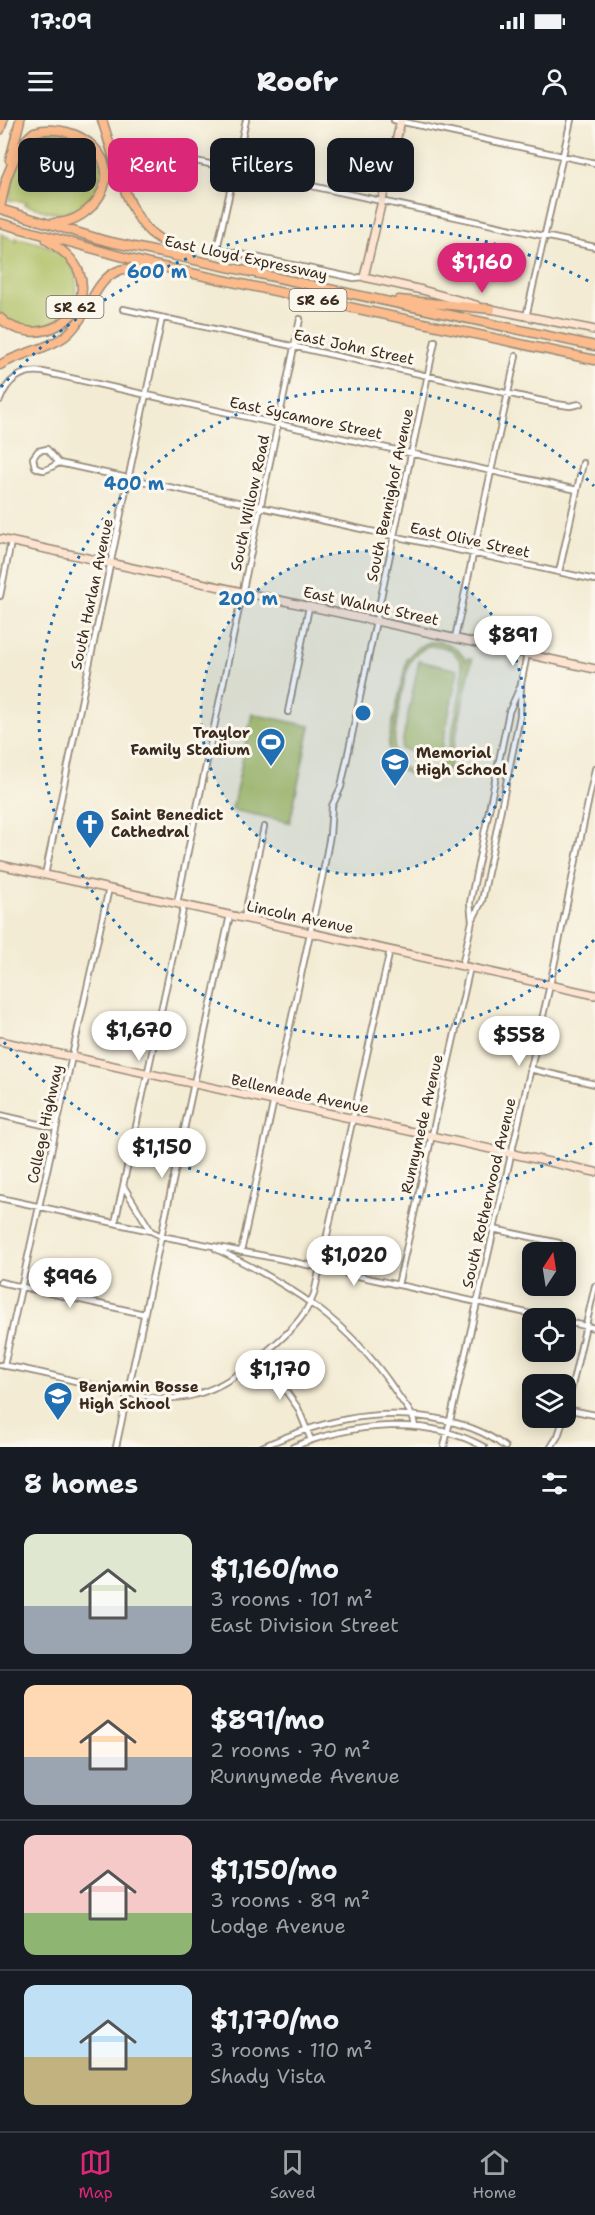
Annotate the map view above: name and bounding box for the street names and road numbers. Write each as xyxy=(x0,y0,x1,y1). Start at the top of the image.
street label: East Lloyd Expressway xyxy=(163,231,329,285)
road number: SR 66 xyxy=(290,289,346,311)
road number: SR 62 xyxy=(46,296,104,318)
street label: East John Street xyxy=(292,324,416,370)
street label: East Sycamore Street xyxy=(228,392,384,444)
street label: South Bennighof Avenue xyxy=(362,406,418,584)
street label: South Willow Road xyxy=(226,433,274,573)
street label: South Harlan Avenue xyxy=(66,517,118,671)
street label: East Olive Street xyxy=(408,518,532,562)
street label: East Walnut Street xyxy=(301,582,441,630)
street label: Lincoln Avenue xyxy=(245,896,355,938)
street label: Runnymede Avenue xyxy=(396,1052,448,1196)
street label: College Highway xyxy=(23,1063,67,1185)
street label: Bellemeade Avenue xyxy=(229,1070,371,1118)
street label: South Rotherwood Avenue xyxy=(457,1096,521,1290)

